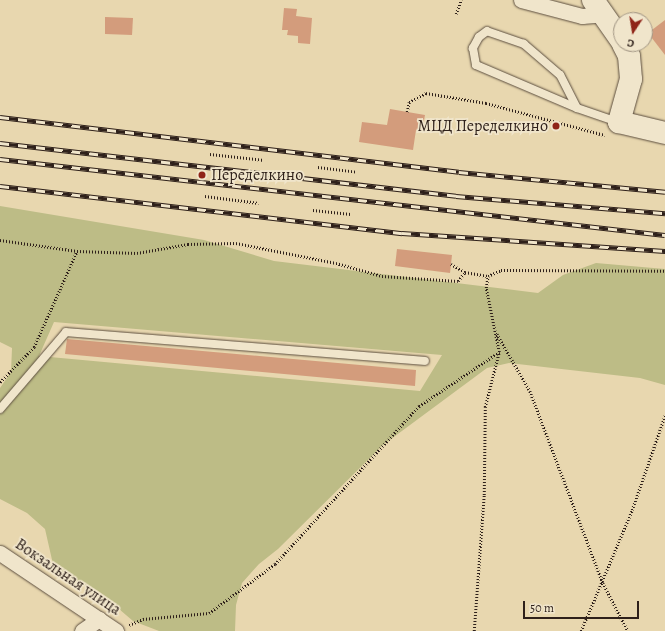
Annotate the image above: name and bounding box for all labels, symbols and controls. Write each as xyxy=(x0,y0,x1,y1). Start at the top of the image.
north arrow xyxy=(613,12,653,52)
text: С xyxy=(626,35,635,51)
place label: МЦД Переделкино xyxy=(417,116,548,136)
marker: МЦД Переделкино xyxy=(551,121,561,131)
place label: Переделкино xyxy=(211,165,303,185)
marker: Переделкино xyxy=(196,169,208,181)
street label: Вокзальная улица xyxy=(11,535,125,619)
scale bar xyxy=(525,593,641,619)
text: 50 m xyxy=(530,600,554,616)

